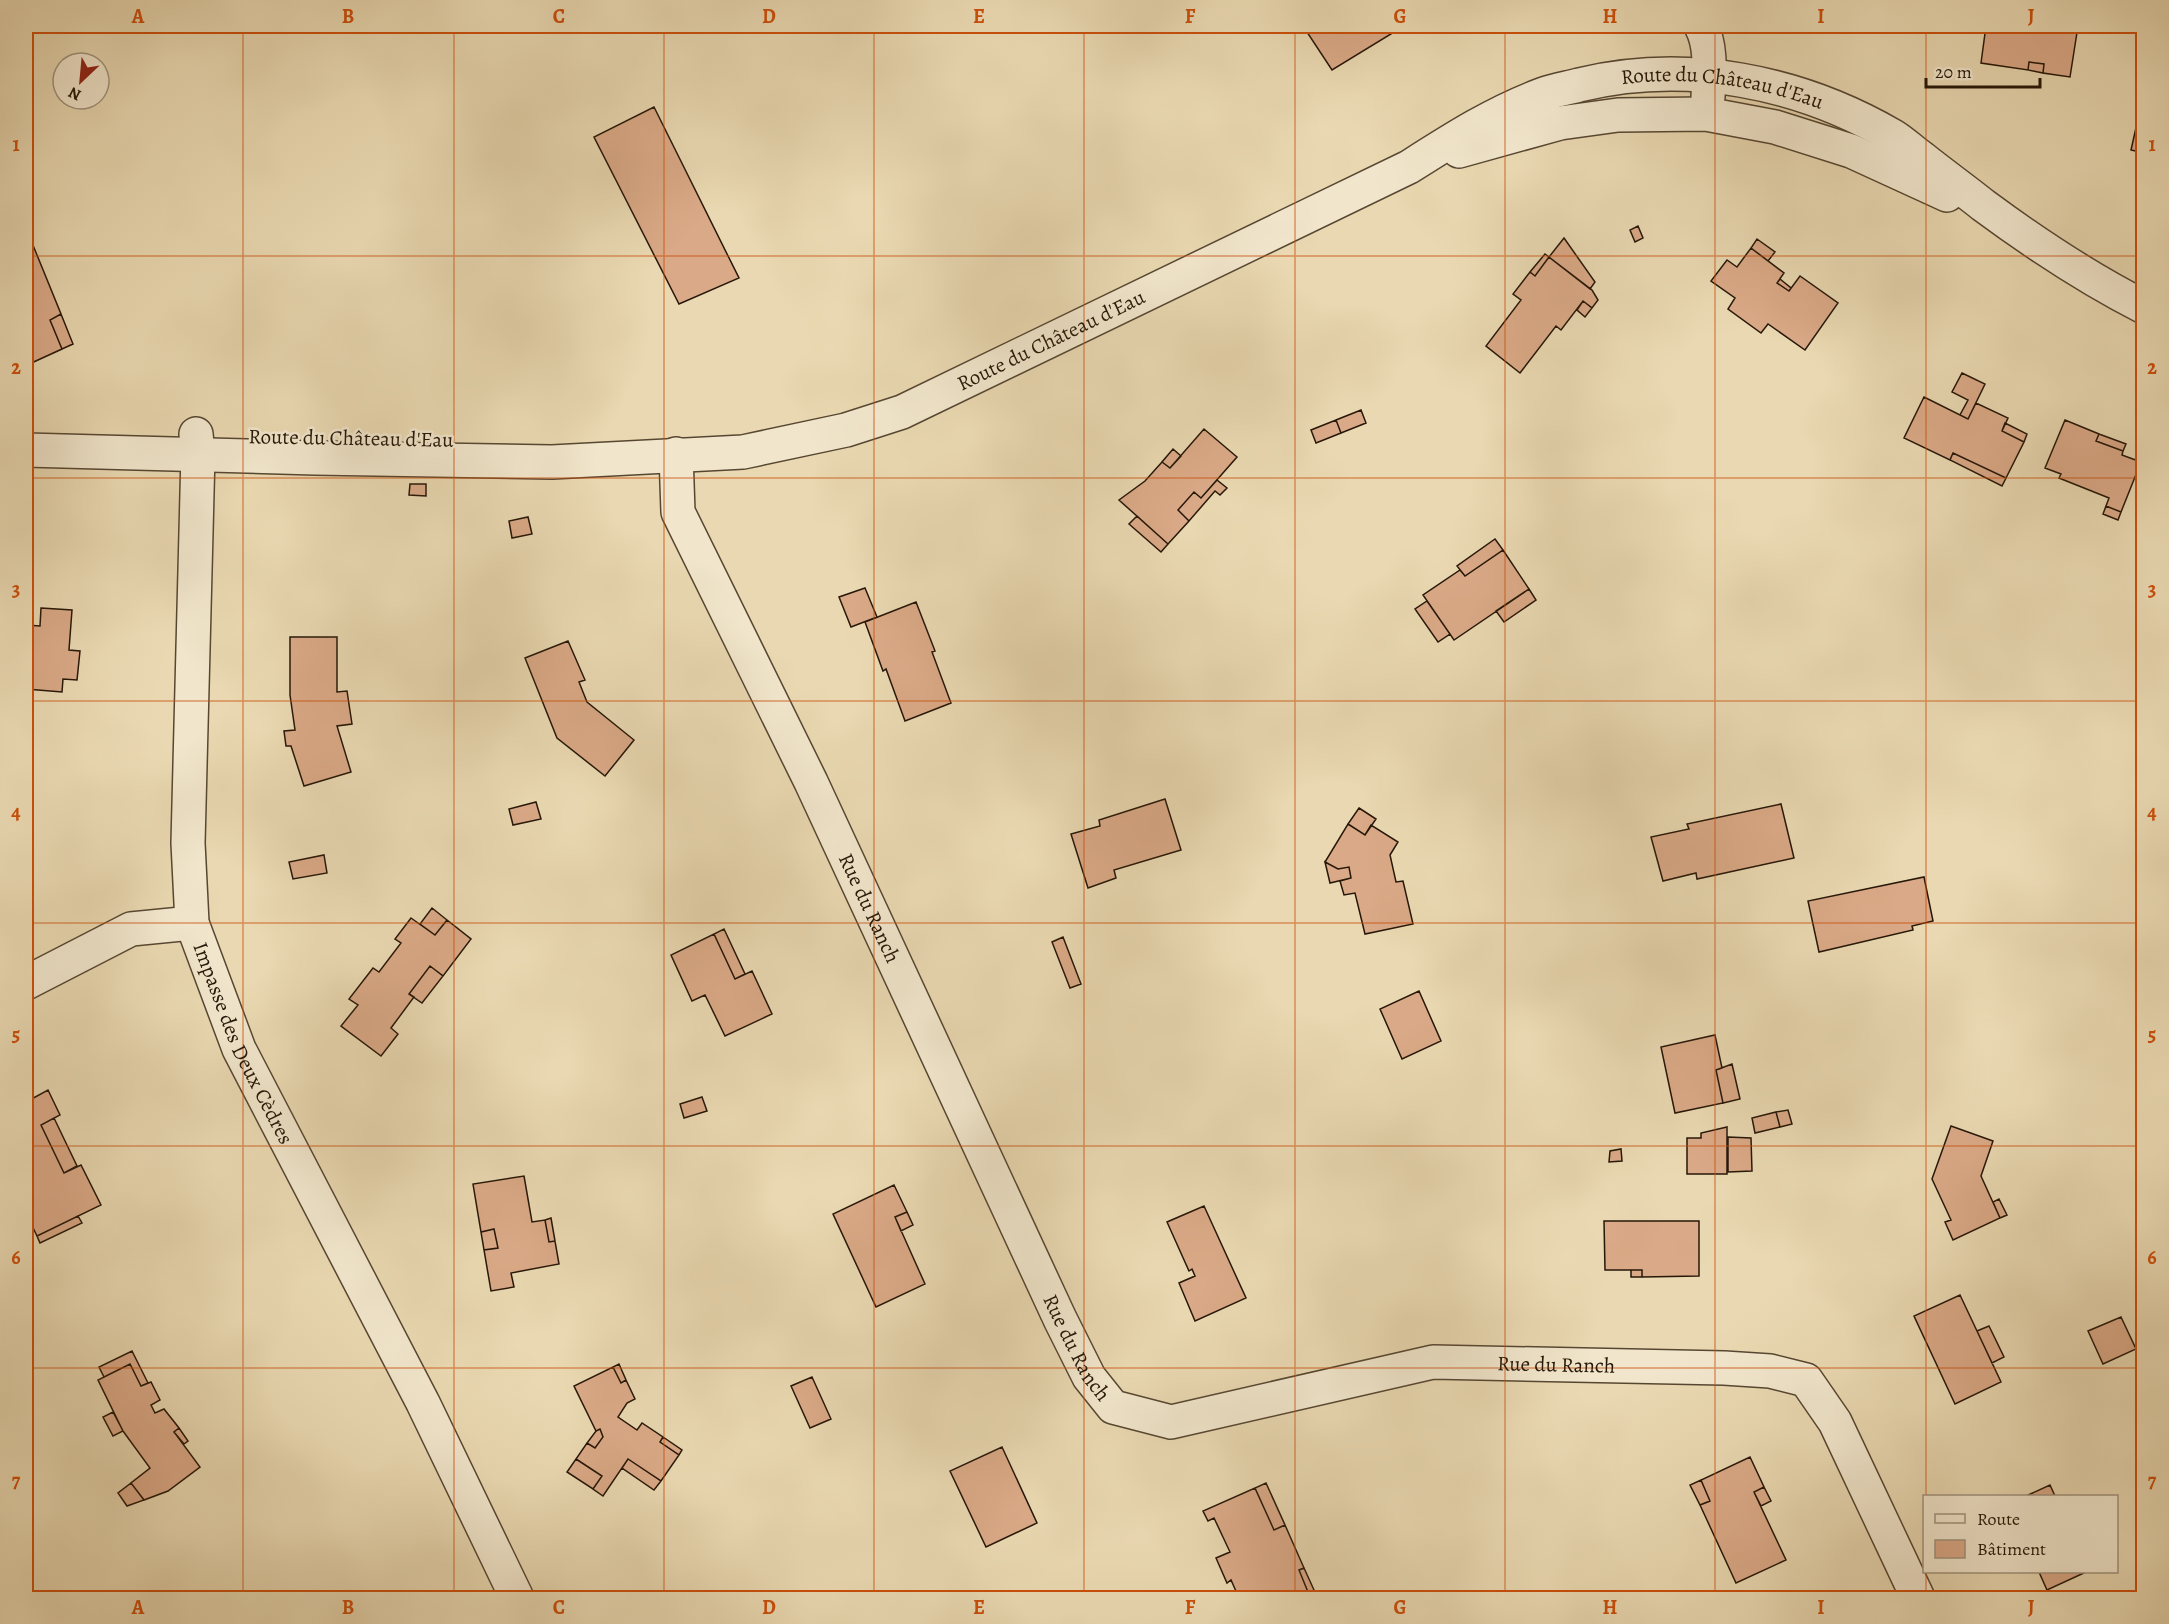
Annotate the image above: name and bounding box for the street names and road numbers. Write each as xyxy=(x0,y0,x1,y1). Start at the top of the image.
street label: Route du Château d'Eau xyxy=(1619,60,1828,116)
street label: Route du Château d'Eau xyxy=(952,282,1150,397)
street label: Route du Château d'Eau xyxy=(248,422,454,454)
street label: Rue du Ranch xyxy=(832,849,907,967)
street label: Impasse des Deux Cèdres xyxy=(186,938,300,1149)
street label: Rue du Ranch xyxy=(1036,1290,1117,1407)
street label: Rue du Ranch xyxy=(1497,1349,1615,1380)

